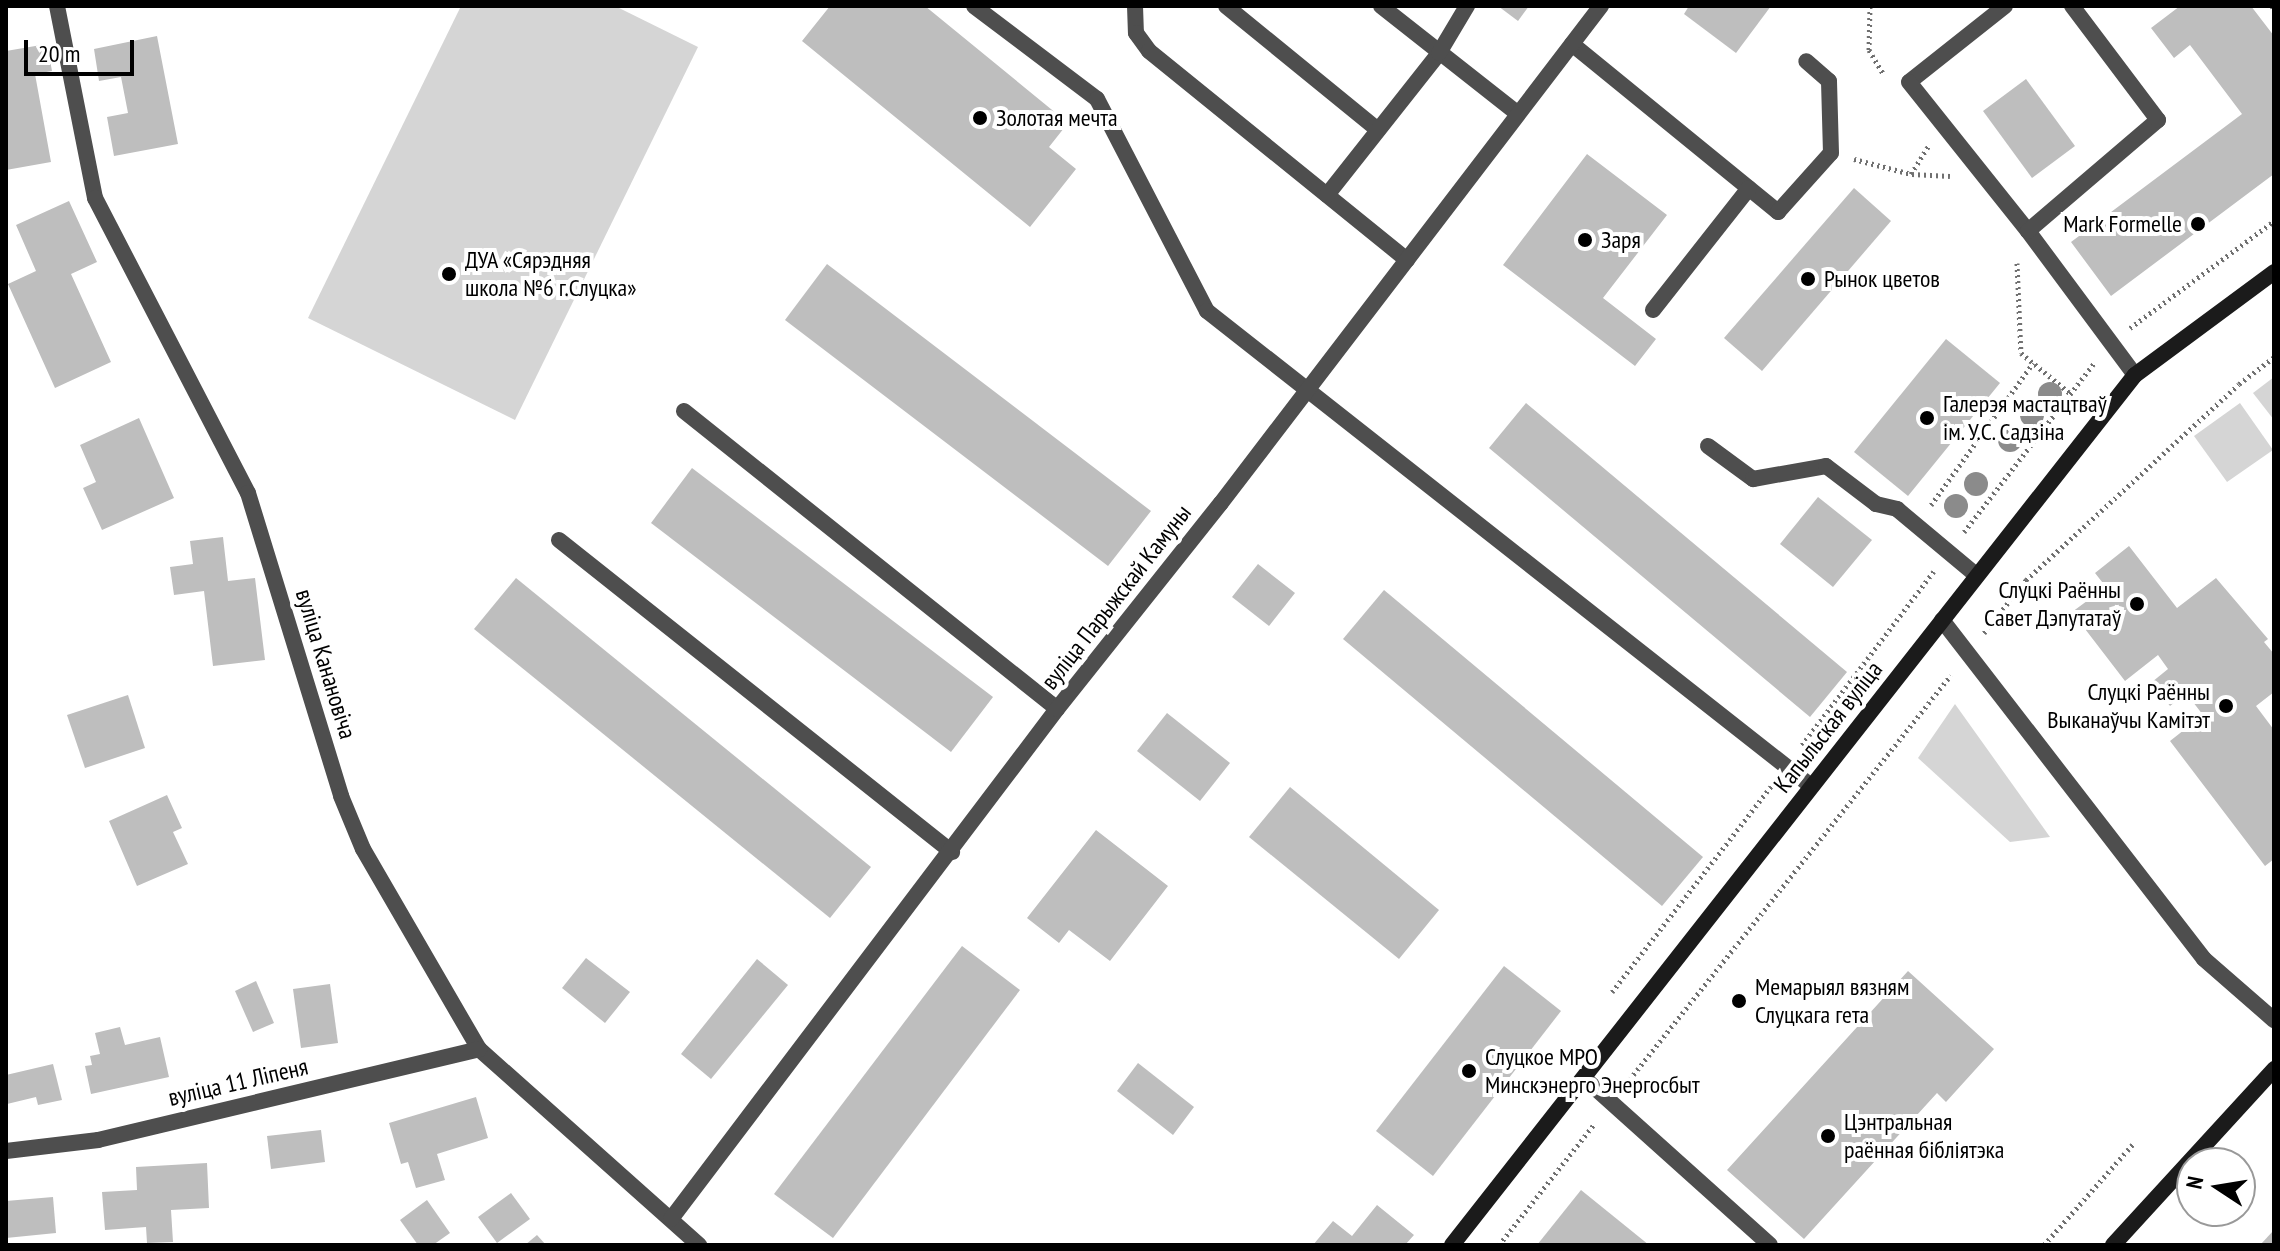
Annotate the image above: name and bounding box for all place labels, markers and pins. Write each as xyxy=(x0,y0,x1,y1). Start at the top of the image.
place label: Золотая мечта xyxy=(996,104,1118,132)
marker: Золотая мечта xyxy=(971,109,989,127)
place label: Mark Formelle xyxy=(2063,210,2182,238)
marker: Mark Formelle xyxy=(2189,215,2207,233)
place label: Заря xyxy=(1601,226,1641,254)
marker: Заря xyxy=(1576,231,1594,249)
place label: ДУА «Сярэдняя школа №6 г.Слуцка» xyxy=(465,246,636,302)
marker: ДУА «Сярэдняя школа №6 г.Слуцка» xyxy=(440,265,458,283)
place label: Рынок цветов xyxy=(1824,265,1940,293)
marker: Рынок цветов xyxy=(1799,270,1817,288)
place label: Галерэя мастацтваў ім. У.С. Садзіна xyxy=(1943,390,2107,446)
marker: Галерэя мастацтваў ім. У.С. Садзіна xyxy=(1918,409,1936,427)
place label: Слуцкі Раённы Савет Дэпутатаў xyxy=(1983,576,2121,632)
marker: Слуцкі Раённы Савет Дэпутатаў xyxy=(2128,595,2146,613)
place label: Слуцкі Раённы Выканаўчы Камітэт xyxy=(2047,678,2210,734)
marker: Слуцкі Раённы Выканаўчы Камітэт xyxy=(2217,697,2235,715)
place label: Мемарыял вязням Слуцкага гета xyxy=(1755,973,1909,1029)
marker: Мемарыял вязням Слуцкага гета xyxy=(1730,992,1748,1010)
place label: Слуцкое МРО Минскэнерго Энергосбыт xyxy=(1485,1043,1700,1099)
marker: Слуцкое МРО Минскэнерго Энергосбыт xyxy=(1460,1062,1478,1080)
place label: Цэнтральная раённая бібліятэка xyxy=(1844,1108,2004,1164)
marker: Цэнтральная раённая бібліятэка xyxy=(1819,1127,1837,1145)

